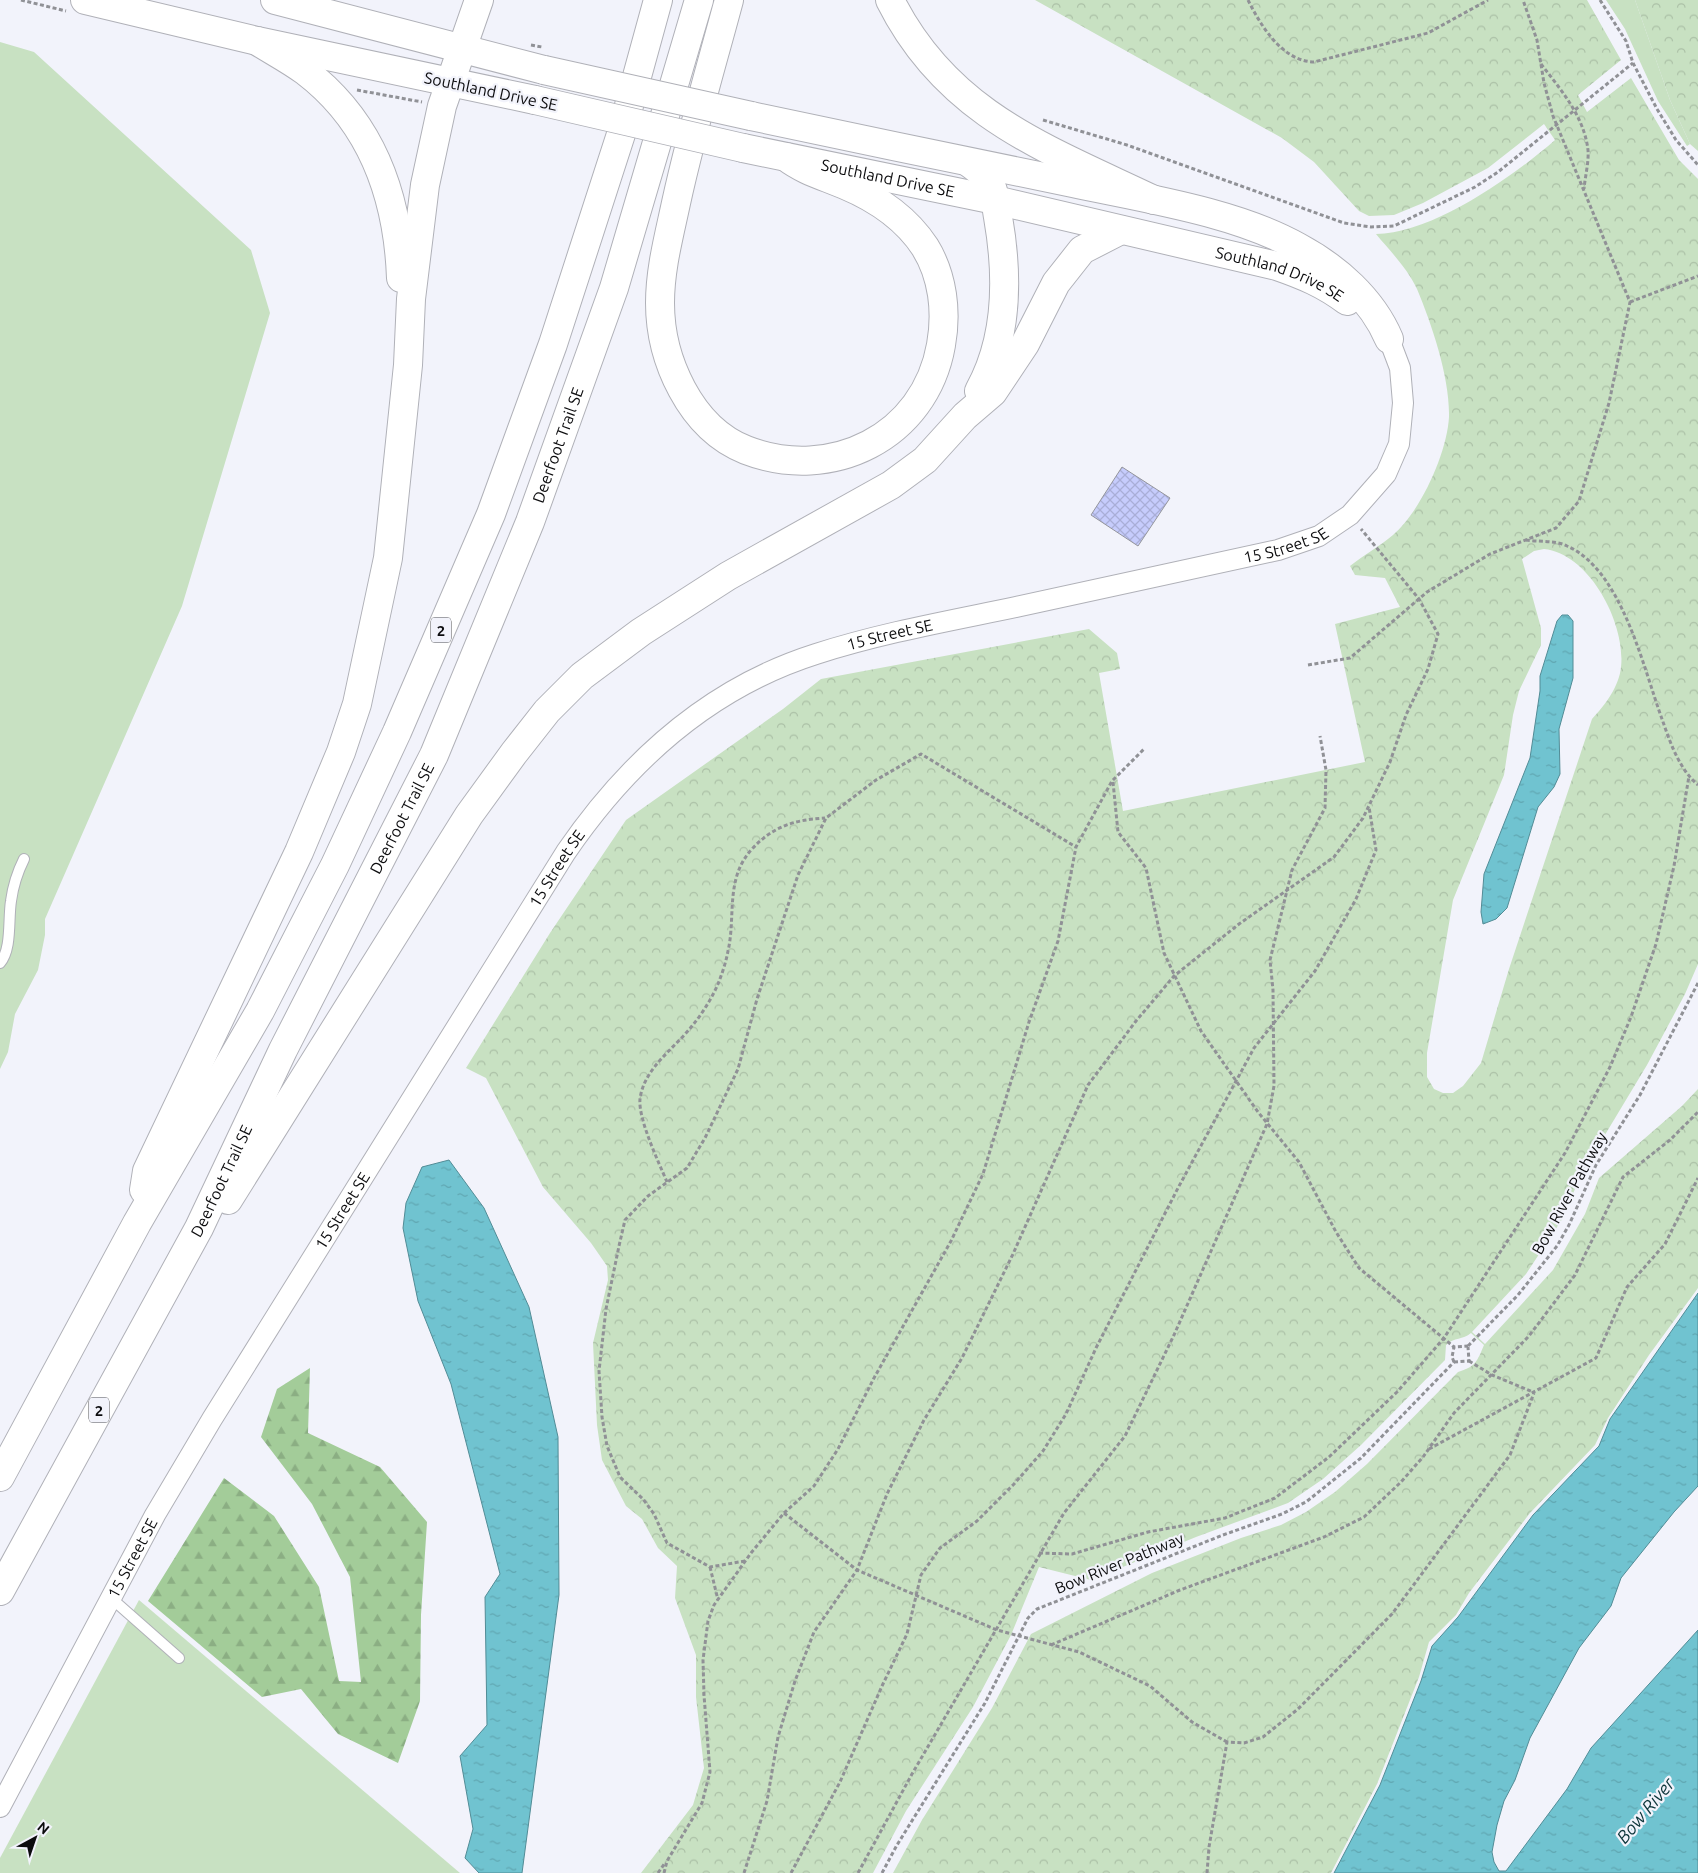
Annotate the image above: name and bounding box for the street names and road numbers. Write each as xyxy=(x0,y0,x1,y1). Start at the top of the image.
street label: Southland Drive SE xyxy=(423,68,559,114)
street label: Southland Drive SE xyxy=(820,155,956,200)
street label: Southland Drive SE xyxy=(1214,243,1348,305)
street label: Deerfoot Trail SE xyxy=(529,385,587,505)
street label: 15 Street SE xyxy=(1242,523,1332,566)
street label: 15 Street SE xyxy=(845,615,934,653)
road number: 2 xyxy=(431,618,451,642)
street label: Deerfoot Trail SE xyxy=(366,760,437,877)
street label: 15 Street SE xyxy=(525,826,588,910)
street label: Deerfoot Trail SE xyxy=(187,1122,255,1240)
street label: Bow River Pathway xyxy=(1528,1128,1610,1257)
street label: 15 Street SE xyxy=(311,1169,373,1252)
road number: 2 xyxy=(89,1398,109,1422)
street label: 15 Street SE xyxy=(104,1515,161,1601)
street label: Bow River Pathway xyxy=(1052,1529,1186,1597)

